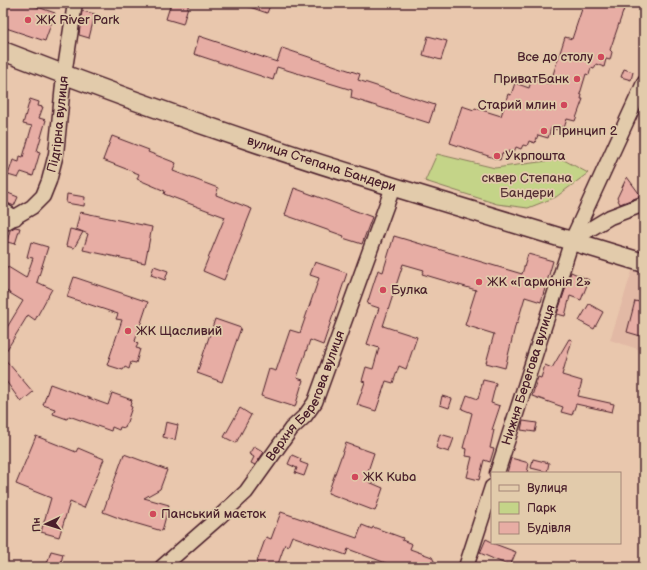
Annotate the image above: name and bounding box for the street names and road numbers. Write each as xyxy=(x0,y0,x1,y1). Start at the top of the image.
street label: Підгірна вулиця xyxy=(44,75,72,174)
street label: вулиця Степана Бандери xyxy=(245,132,398,195)
street label: Нижня Берегова вулиця xyxy=(498,303,559,447)
street label: Верхня Берегова вулиця xyxy=(263,328,348,464)

